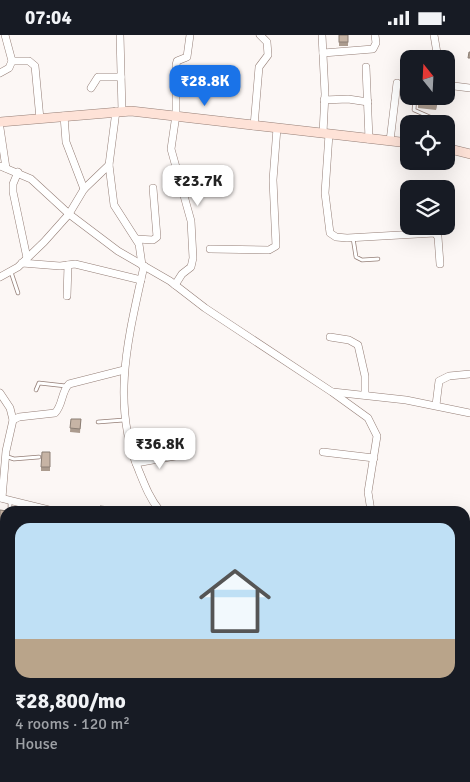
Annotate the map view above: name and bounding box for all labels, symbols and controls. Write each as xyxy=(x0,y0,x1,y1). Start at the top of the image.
text: 07:04 xyxy=(25,6,72,30)
north arrow xyxy=(400,50,455,105)
map controls xyxy=(400,50,455,235)
pin: ₹28.8K xyxy=(164,65,246,107)
text: ₹28.8K xyxy=(180,71,230,91)
button: locate xyxy=(400,115,455,170)
pin: ₹23.7K xyxy=(157,165,239,207)
text: ₹23.7K xyxy=(173,171,223,191)
button: layers xyxy=(400,180,455,235)
pin: ₹36.8K xyxy=(119,427,201,470)
text: ₹36.8K xyxy=(135,434,185,454)
icon: home xyxy=(190,556,280,646)
text: ₹28,800/mo xyxy=(15,688,126,714)
text: 4 rooms · 120 m² xyxy=(15,714,130,734)
text: House xyxy=(15,734,58,754)

